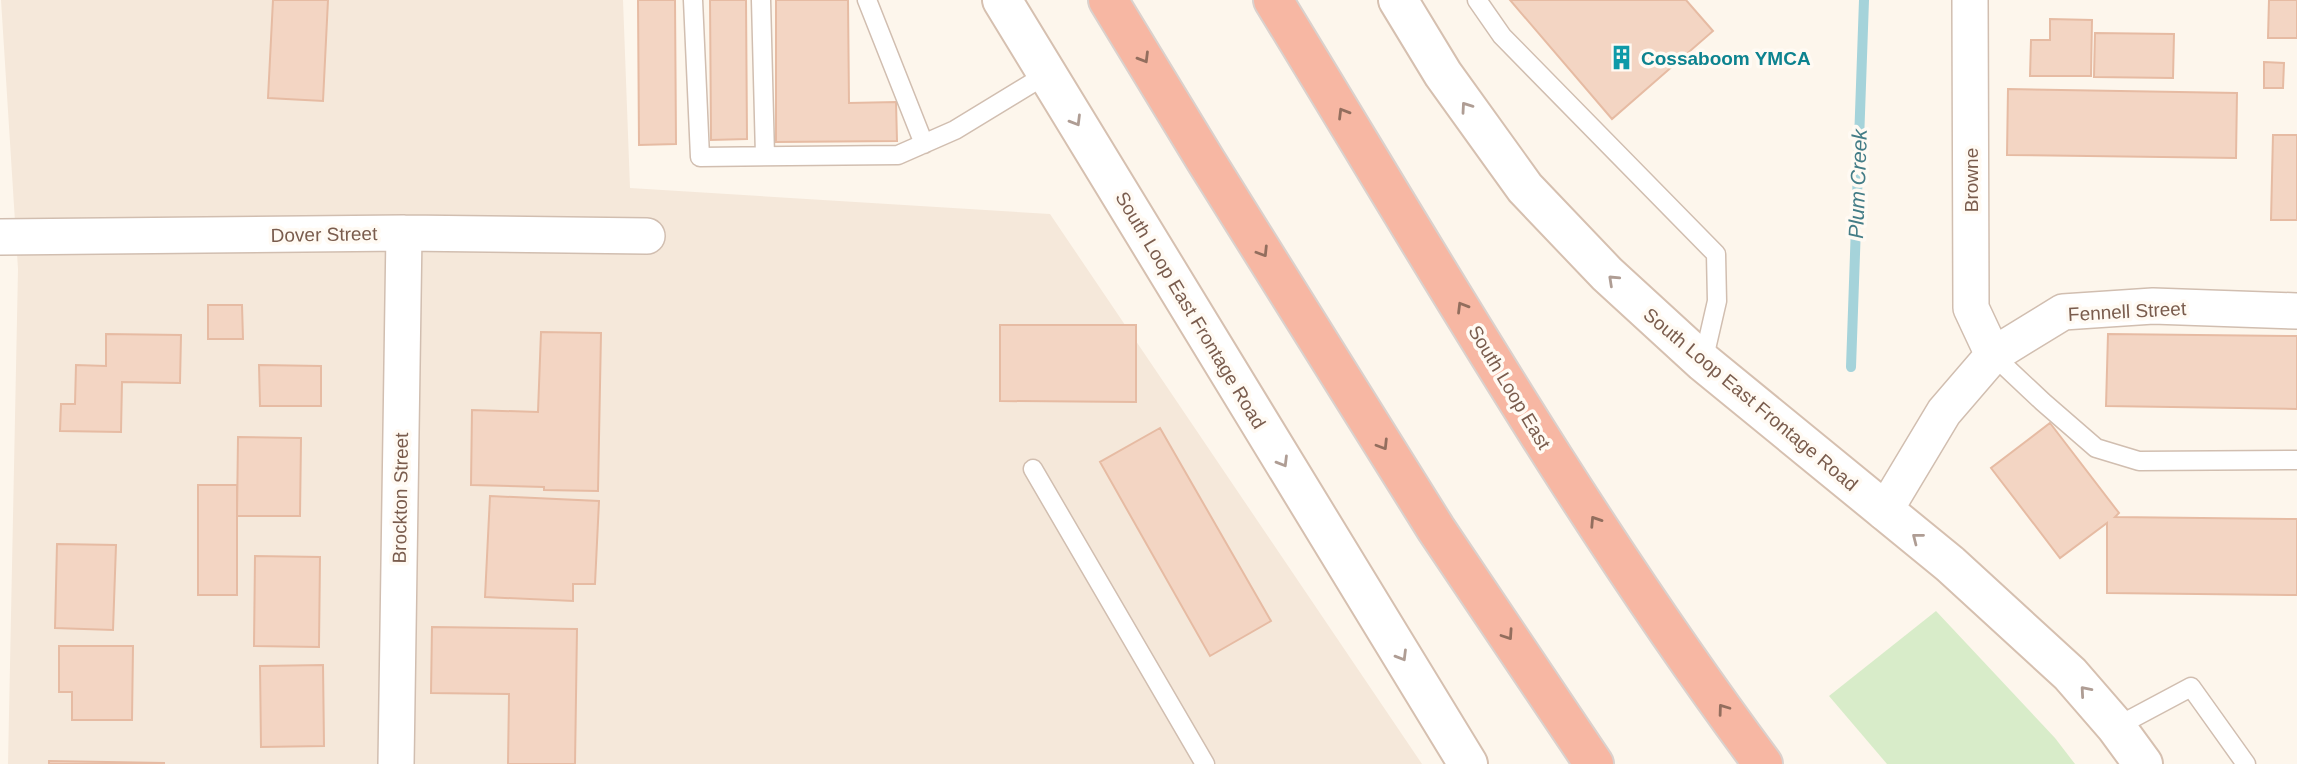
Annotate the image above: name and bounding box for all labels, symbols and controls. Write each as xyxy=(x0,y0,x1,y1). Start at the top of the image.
building icon: Cossaboom YMCA xyxy=(1607,44,1635,72)
place label: Cossaboom YMCA xyxy=(1641,48,1811,69)
one-way arrow xyxy=(1135,51,1148,64)
one-way arrow xyxy=(1462,102,1474,115)
one-way arrow xyxy=(1338,108,1351,121)
one-way arrow xyxy=(1067,113,1080,126)
water label: Plum Creek xyxy=(1844,127,1871,239)
street label: Browne xyxy=(1961,148,1982,212)
street label: South Loop East Frontage Road xyxy=(1111,188,1270,432)
street label: Dover Street xyxy=(271,223,378,246)
one-way arrow xyxy=(1254,244,1267,257)
one-way arrow xyxy=(1608,276,1621,288)
street label: Fennell Street xyxy=(2067,298,2187,325)
one-way arrow xyxy=(1457,302,1470,315)
street label: South Loop East Frontage Road xyxy=(1640,304,1862,495)
street label: South Loop East xyxy=(1464,322,1555,453)
street label: Brockton Street xyxy=(389,432,412,564)
one-way arrow xyxy=(1375,437,1388,450)
one-way arrow xyxy=(1275,454,1288,467)
one-way arrow xyxy=(1591,516,1603,529)
one-way arrow xyxy=(1913,534,1925,547)
one-way arrow xyxy=(1500,628,1513,641)
one-way arrow xyxy=(1393,648,1406,661)
one-way arrow xyxy=(2081,687,2093,700)
one-way arrow xyxy=(1719,704,1731,717)

